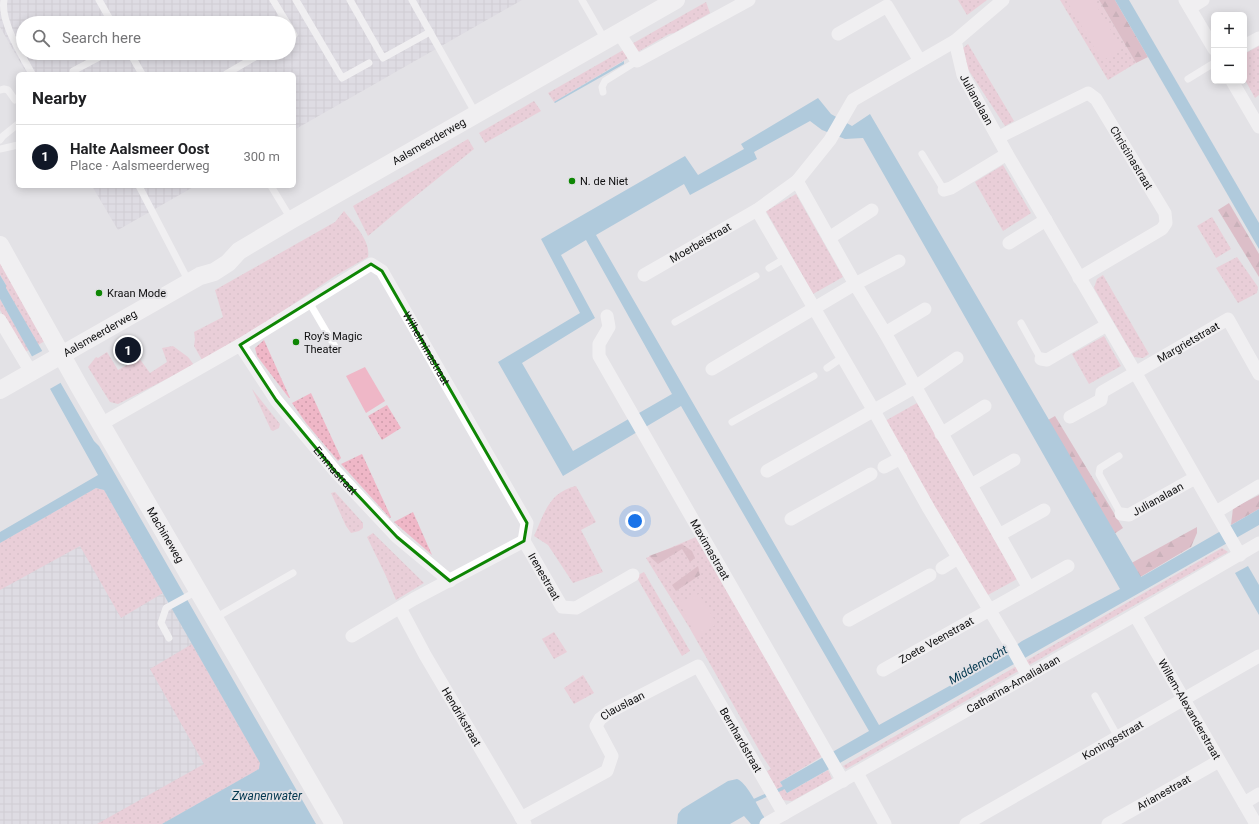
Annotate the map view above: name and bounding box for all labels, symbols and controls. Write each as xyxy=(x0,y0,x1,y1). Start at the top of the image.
map controls xyxy=(1211,12,1247,84)
button: + xyxy=(1211,12,1247,48)
search box xyxy=(16,16,296,60)
icon: search xyxy=(30,27,52,49)
text: Search here xyxy=(62,29,141,47)
button: − xyxy=(1211,48,1247,84)
street label: Julianalaan xyxy=(957,72,996,128)
text: Nearby xyxy=(32,88,87,108)
street label: Aalsmeerderweg xyxy=(390,115,468,168)
street label: Christinastraat xyxy=(1107,124,1156,193)
text: Halte Aalsmeer Oost xyxy=(70,140,209,158)
text: 1 xyxy=(41,149,49,164)
text: 300 m xyxy=(243,149,280,164)
text: Place · Aalsmeerderweg xyxy=(70,158,210,173)
place label: N. de Niet xyxy=(580,175,629,188)
marker: N. de Niet xyxy=(567,176,577,186)
street label: Moerbeistraat xyxy=(668,220,734,266)
place label: Kraan Mode xyxy=(107,287,166,300)
marker: Kraan Mode xyxy=(94,288,104,298)
street label: Aalsmeerderweg xyxy=(61,307,139,360)
street label: Wilhelminastraat xyxy=(400,309,452,388)
street label: Margrietstraat xyxy=(1155,319,1222,366)
place label: Roy's Magic Theater xyxy=(304,330,363,356)
pin: 1 xyxy=(115,335,141,365)
marker: Roy's Magic Theater xyxy=(291,337,301,347)
street label: Emmastraat xyxy=(310,444,360,498)
street label: Julianalaan xyxy=(1130,480,1186,519)
street label: Machineweg xyxy=(144,505,187,565)
your location xyxy=(625,511,645,531)
street label: Maximastraat xyxy=(687,517,732,583)
street label: Irenestraat xyxy=(525,551,563,603)
street label: Zoete Veenstraat xyxy=(897,614,976,667)
water label: Middentocht xyxy=(946,643,1010,687)
street label: Catharina-Amalialaan xyxy=(964,653,1062,716)
street label: Willem-Alexanderstraat xyxy=(1155,657,1224,762)
street label: Hendrikstraat xyxy=(439,685,484,749)
street label: Clauslaan xyxy=(598,689,647,723)
street label: Bernhardstraat xyxy=(717,705,765,775)
street label: Koningsstraat xyxy=(1080,718,1146,763)
street label: Arianestraat xyxy=(1135,772,1194,813)
water label: Zwanenwater xyxy=(231,789,303,803)

